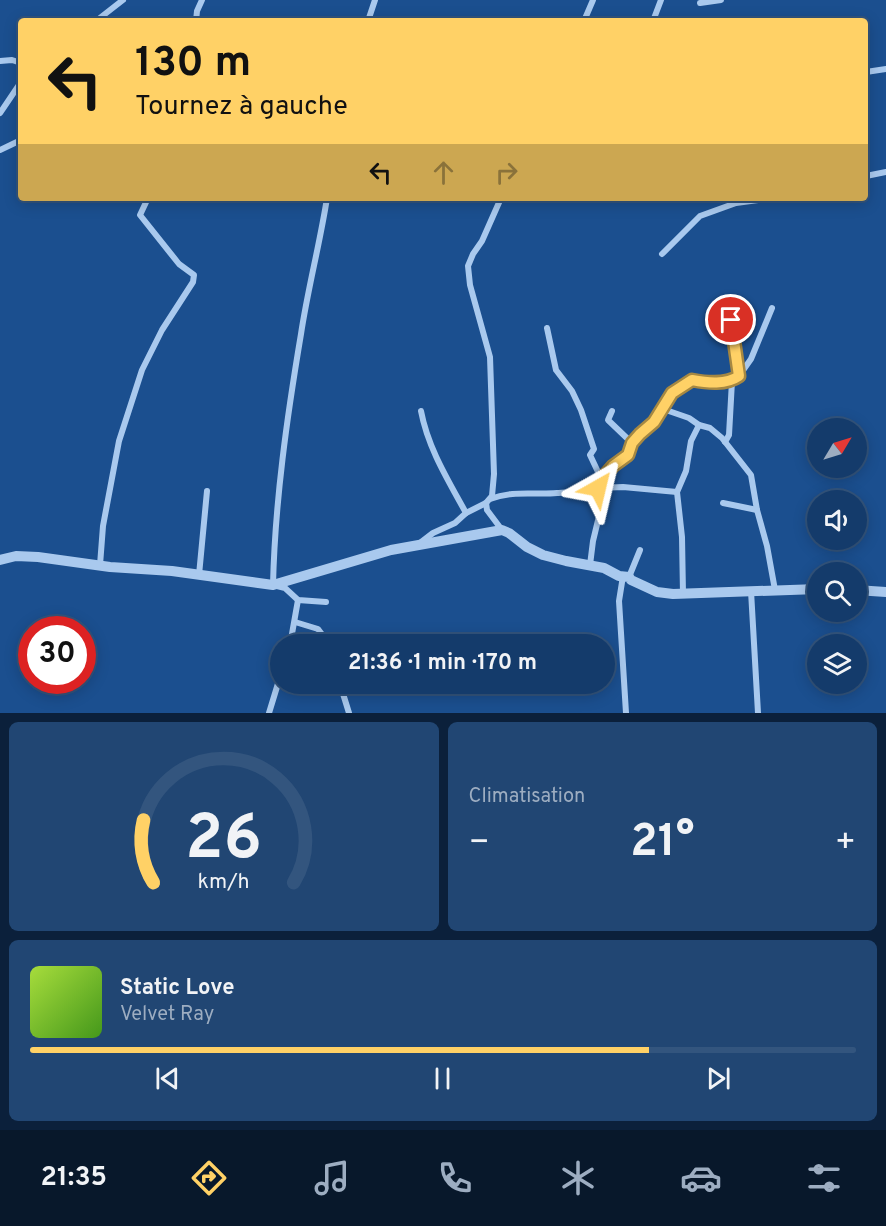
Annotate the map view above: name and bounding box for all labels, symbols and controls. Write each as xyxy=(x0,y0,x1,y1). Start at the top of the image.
text: 130 m xyxy=(135,38,251,91)
icon: left xyxy=(36,42,114,120)
text: Tournez à gauche xyxy=(135,90,348,124)
icon: left xyxy=(364,156,397,189)
icon: ahead xyxy=(427,156,460,189)
icon: right xyxy=(490,156,523,189)
pin xyxy=(705,294,756,345)
icon: arrive xyxy=(714,303,747,336)
north arrow xyxy=(807,418,867,478)
map controls xyxy=(807,418,867,694)
position arrow xyxy=(566,456,630,520)
button: sound xyxy=(807,490,867,550)
button: search xyxy=(807,562,867,622)
speed limit sign: 30 xyxy=(18,616,96,694)
button: layers xyxy=(807,634,867,694)
text: 21:36 · 1 min · 170 m xyxy=(348,650,537,677)
text: Climatisation xyxy=(469,784,585,810)
text: 26 xyxy=(185,802,262,881)
text: 21° xyxy=(630,815,694,872)
text: − xyxy=(469,823,490,865)
text: + xyxy=(835,823,856,865)
text: km/h xyxy=(198,870,250,897)
text: Static Love xyxy=(120,975,234,1002)
text: Velvet Ray xyxy=(120,1002,214,1028)
icon: previous xyxy=(151,1062,184,1095)
icon: pause xyxy=(426,1062,459,1095)
icon: next xyxy=(702,1062,735,1095)
icon: directions xyxy=(188,1157,230,1199)
icon: music xyxy=(311,1157,353,1199)
icon: phone xyxy=(434,1157,476,1199)
icon: climate xyxy=(557,1157,599,1199)
icon: car xyxy=(680,1157,722,1199)
icon: filters xyxy=(803,1157,845,1199)
text: 21:35 xyxy=(41,1161,107,1195)

